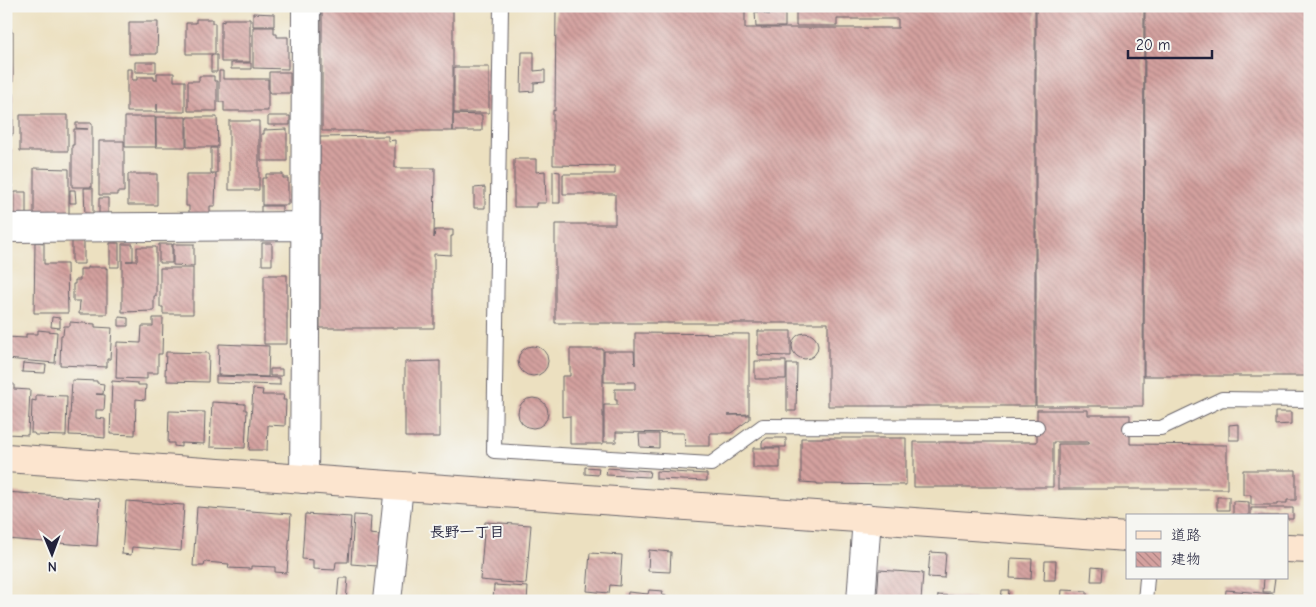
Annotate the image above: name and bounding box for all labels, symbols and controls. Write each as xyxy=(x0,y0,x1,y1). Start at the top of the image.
scale bar xyxy=(1128,28,1212,60)
text: 20 m xyxy=(1136,36,1170,54)
legend xyxy=(1126,514,1288,580)
district label: 長野一丁目 xyxy=(429,523,505,541)
text: 道路 xyxy=(1171,526,1201,544)
north arrow xyxy=(28,530,78,580)
text: 建物 xyxy=(1171,550,1201,568)
text: N xyxy=(48,558,57,575)

